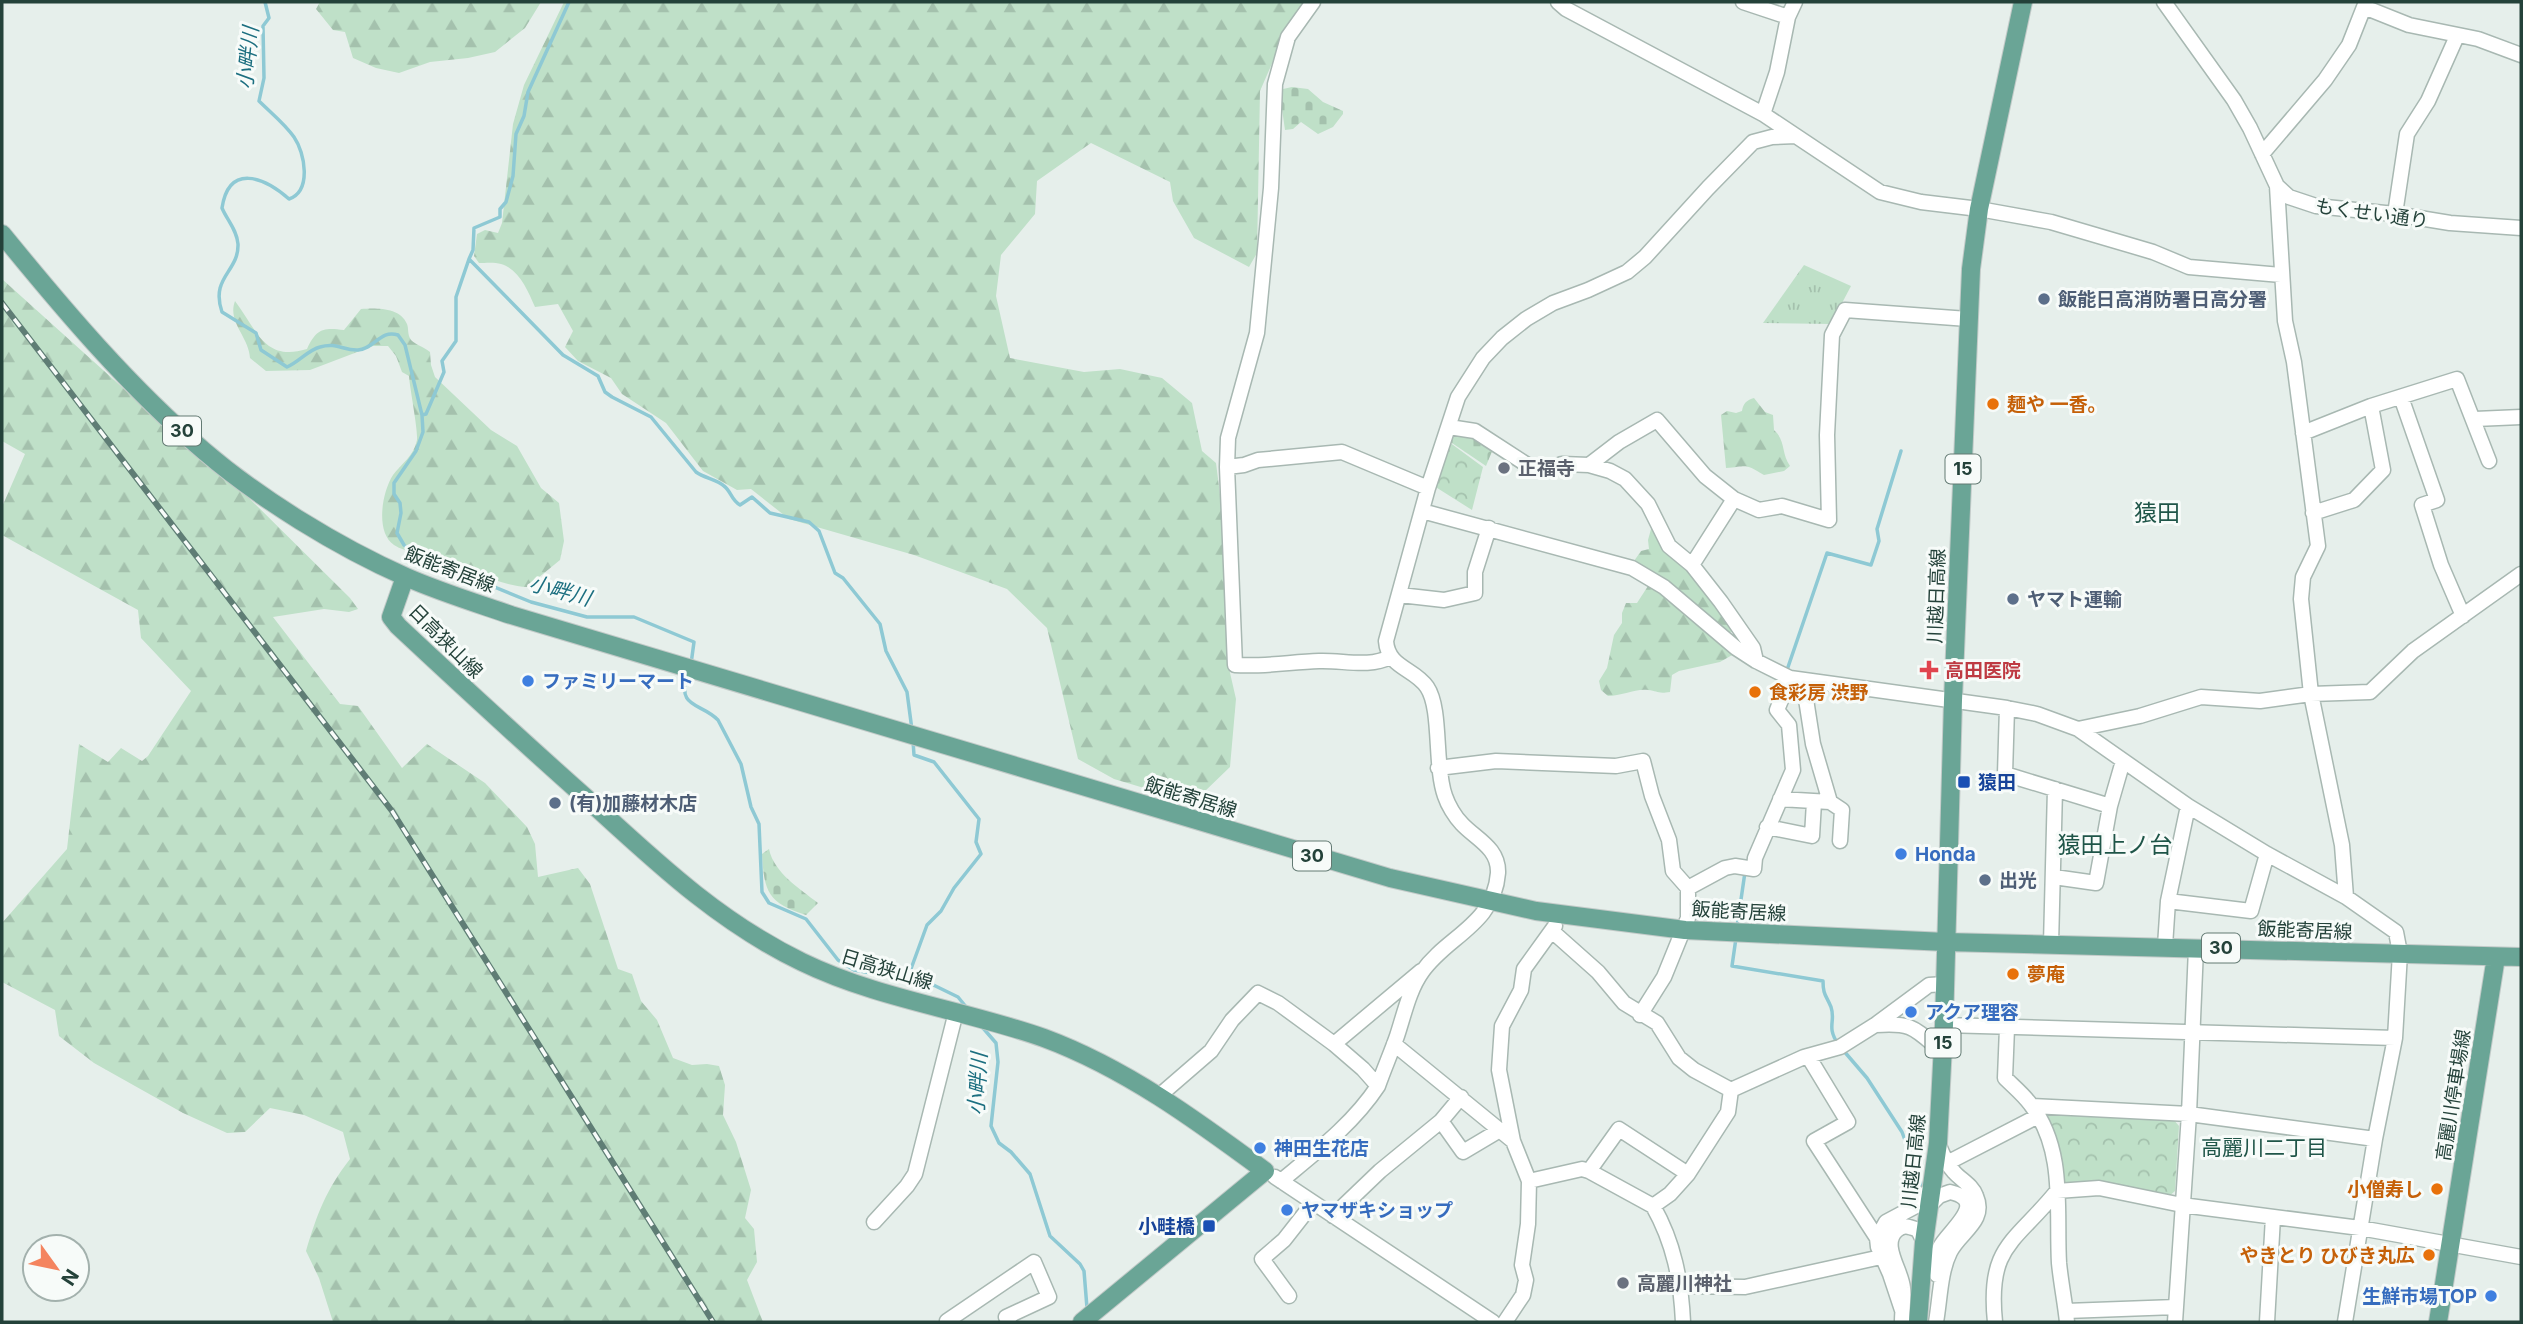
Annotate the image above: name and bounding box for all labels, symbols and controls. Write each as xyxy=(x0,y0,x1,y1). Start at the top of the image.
water label: 小畔川 xyxy=(232,23,263,91)
street label: もくせい通り xyxy=(2314,194,2430,233)
place label: 飯能日高消防署日高分署 xyxy=(2058,288,2267,311)
marker: 飯能日高消防署日高分署 xyxy=(2036,291,2052,307)
place label: 麺や 一香。 xyxy=(2007,393,2107,416)
marker: 麺や 一香。 xyxy=(1985,396,2001,412)
road number: 30 xyxy=(163,416,201,446)
road number: 15 xyxy=(1946,454,1980,484)
place label: 正福寺 xyxy=(1518,457,1575,480)
marker: 正福寺 xyxy=(1496,460,1512,476)
district label: 猿田 xyxy=(2134,499,2180,527)
street label: 飯能寄居線 xyxy=(401,542,498,597)
street label: 川越日高線 xyxy=(1923,548,1950,644)
water label: 小畔川 xyxy=(526,570,596,611)
place label: ヤマト運輸 xyxy=(2027,588,2122,611)
marker: ヤマト運輸 xyxy=(2005,591,2021,607)
street label: 日高狭山線 xyxy=(404,600,487,683)
place label: 高田医院 xyxy=(1945,659,2021,682)
marker: 高田医院 xyxy=(1919,660,1939,680)
place label: ファミリーマート xyxy=(542,670,694,693)
marker: ファミリーマート xyxy=(520,673,536,689)
place label: 食彩房 渋野 xyxy=(1769,681,1869,704)
marker: 食彩房 渋野 xyxy=(1747,684,1763,700)
place label: 猿田 xyxy=(1978,771,2016,794)
street label: 飯能寄居線 xyxy=(1142,773,1240,822)
marker: 猿田 xyxy=(1956,774,1972,790)
place label: (有)加藤材木店 xyxy=(569,792,697,815)
marker: (有)加藤材木店 xyxy=(547,795,563,811)
district label: 猿田上ノ台 xyxy=(2058,831,2173,859)
road number: 30 xyxy=(1293,842,1331,870)
place label: Honda xyxy=(1915,843,1976,866)
marker: Honda xyxy=(1893,846,1909,862)
place label: 出光 xyxy=(1999,869,2037,892)
marker: 出光 xyxy=(1977,872,1993,888)
street label: 飯能寄居線 xyxy=(1691,898,1787,925)
street label: 飯能寄居線 xyxy=(2257,917,2353,944)
road number: 30 xyxy=(2202,933,2240,962)
street label: 日高狭山線 xyxy=(838,945,936,994)
place label: 夢庵 xyxy=(2027,963,2065,986)
marker: 夢庵 xyxy=(2005,966,2021,982)
place label: アクア理容 xyxy=(1925,1001,2019,1024)
marker: アクア理容 xyxy=(1903,1004,1919,1020)
road number: 15 xyxy=(1926,1028,1960,1058)
street label: 高麗川停車場線 xyxy=(2432,1028,2475,1163)
water label: 小畔川 xyxy=(963,1050,992,1116)
street label: 川越日高線 xyxy=(1897,1113,1930,1210)
district label: 高麗川二丁目 xyxy=(2201,1135,2327,1160)
place label: 神田生花店 xyxy=(1274,1137,1369,1160)
marker: 神田生花店 xyxy=(1252,1140,1268,1156)
place label: 小僧寿し xyxy=(2347,1178,2423,1201)
marker: 小僧寿し xyxy=(2429,1181,2445,1197)
place label: ヤマザキショップ xyxy=(1301,1199,1453,1222)
marker: ヤマザキショップ xyxy=(1279,1202,1295,1218)
place label: 小畦橋 xyxy=(1138,1215,1195,1238)
marker: 小畦橋 xyxy=(1201,1218,1217,1234)
north arrow xyxy=(21,1233,91,1303)
place label: やきとり ひびき丸広 xyxy=(2239,1244,2415,1267)
marker: やきとり ひびき丸広 xyxy=(2421,1247,2437,1263)
text: N xyxy=(56,1265,83,1289)
place label: 高麗川神社 xyxy=(1637,1272,1732,1295)
marker: 高麗川神社 xyxy=(1615,1275,1631,1291)
place label: 生鮮市場TOP xyxy=(2362,1285,2477,1308)
marker: 生鮮市場TOP xyxy=(2483,1288,2499,1304)

